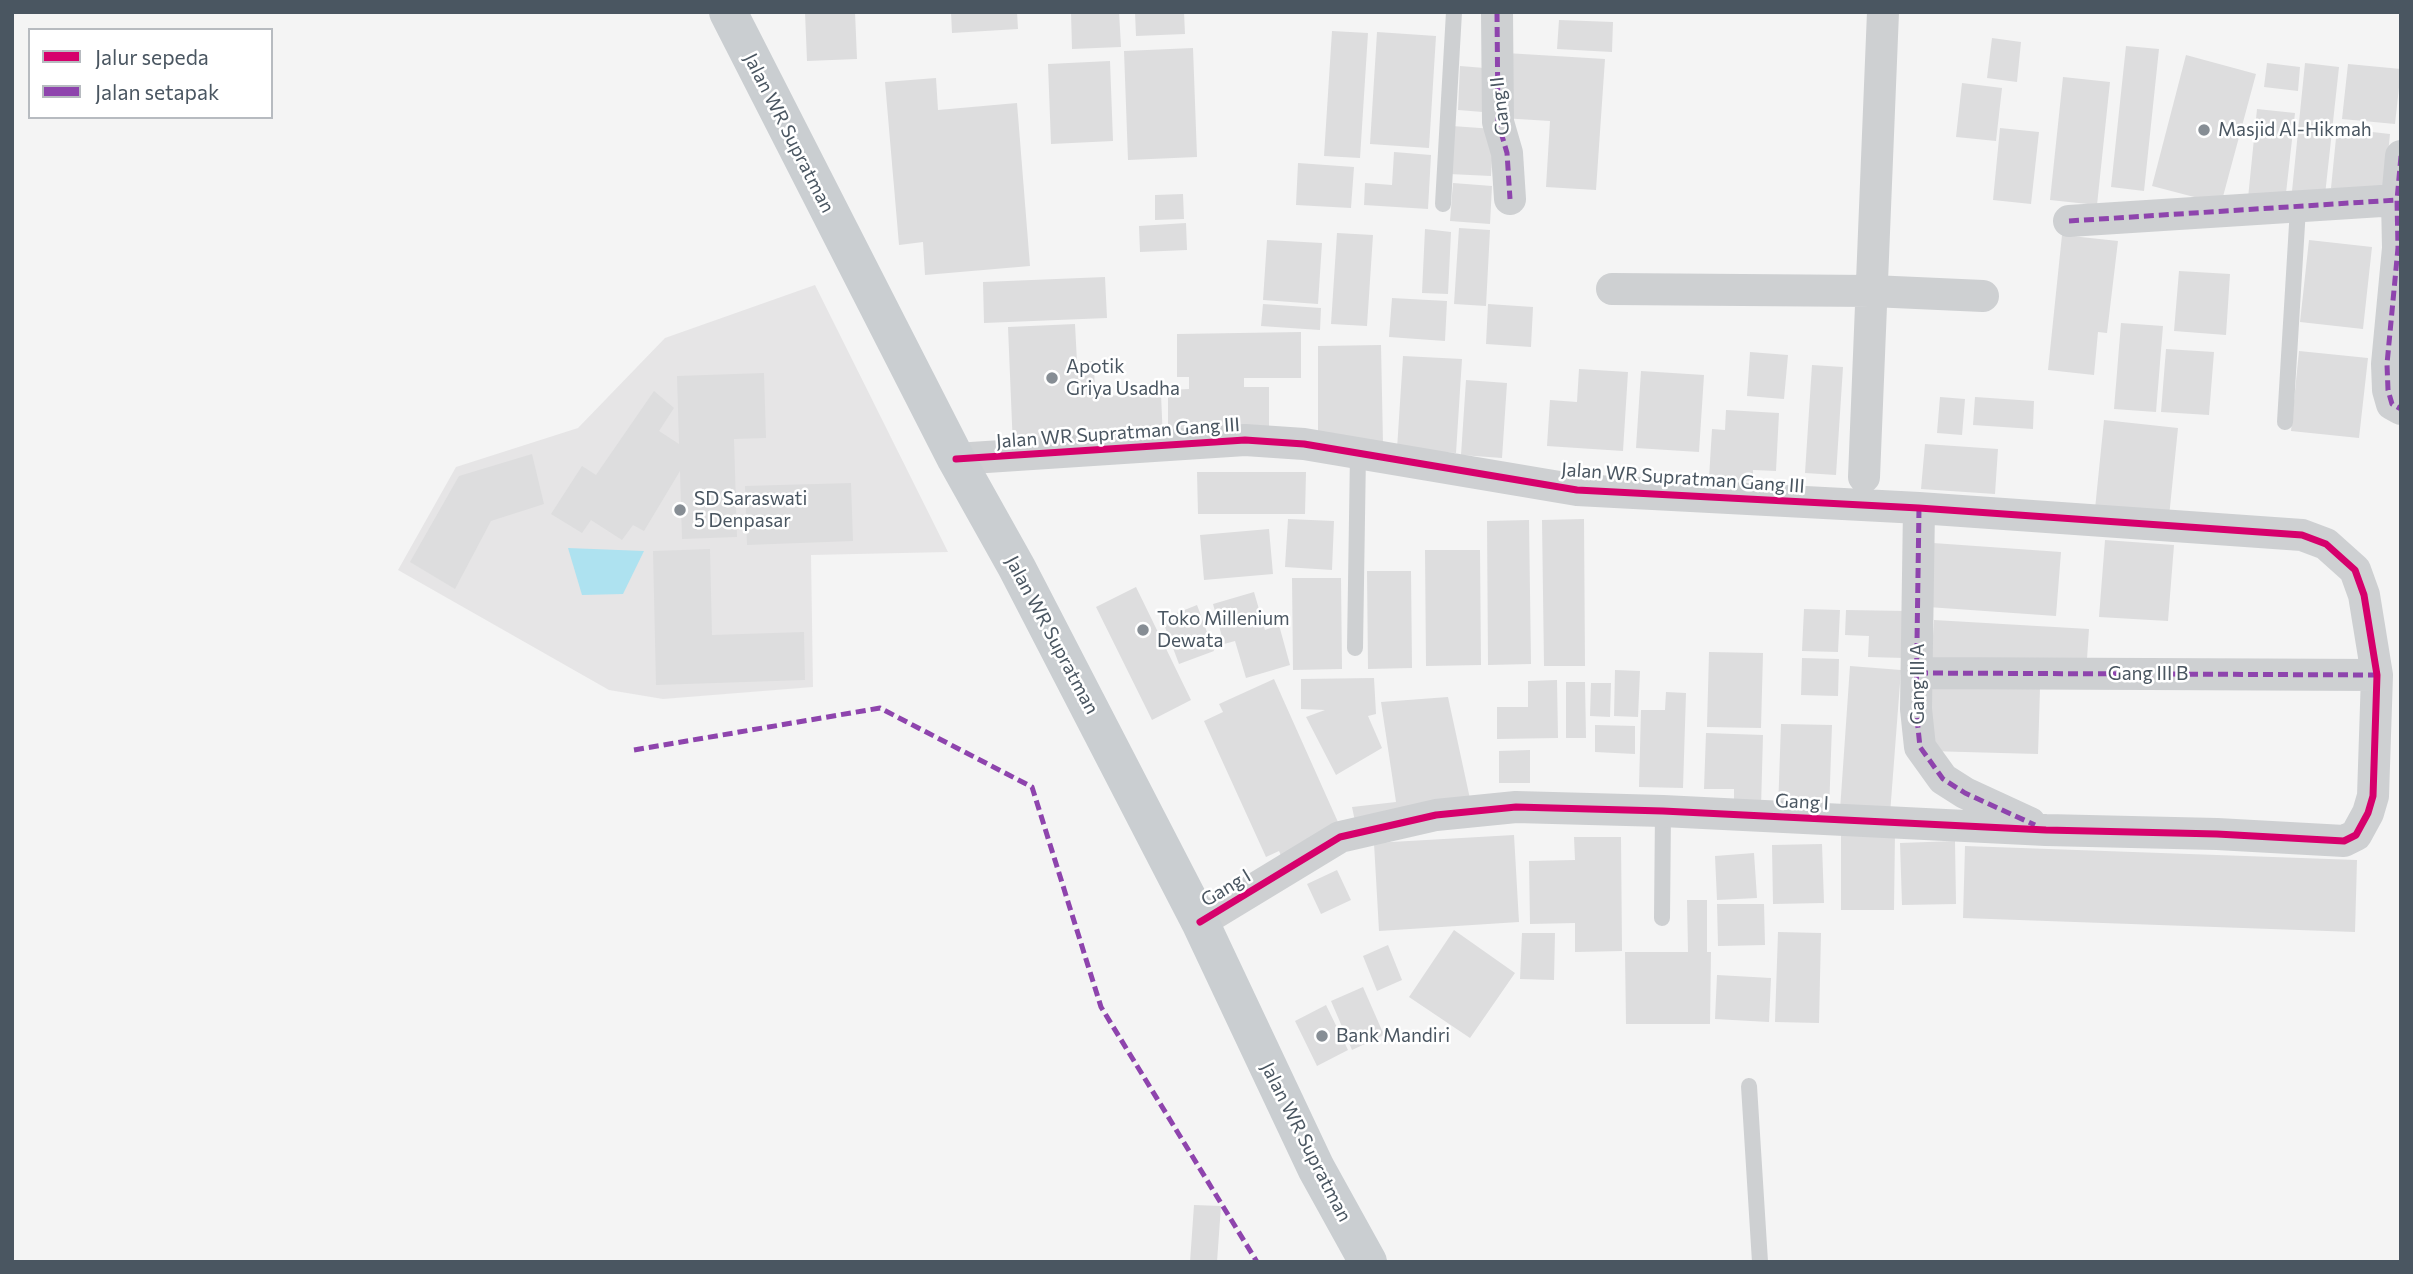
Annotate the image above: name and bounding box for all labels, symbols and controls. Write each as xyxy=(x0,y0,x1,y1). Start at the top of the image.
legend xyxy=(28,28,273,119)
text: Jalur sepeda xyxy=(95,44,209,69)
street label: Jalan WR Supratman xyxy=(739,49,839,217)
street label: Gang II xyxy=(1486,75,1514,137)
text: Jalan setapak xyxy=(95,79,219,104)
place label: Masjid Al-Hikmah xyxy=(2218,119,2372,141)
marker: Masjid Al-Hikmah xyxy=(2196,122,2212,138)
place label: Apotik Griya Usadha xyxy=(1066,356,1180,400)
marker: Apotik Griya Usadha xyxy=(1044,370,1060,386)
street label: Jalan WR Supratman Gang III xyxy=(995,413,1241,453)
street label: Jalan WR Supratman Gang III xyxy=(1560,458,1806,498)
place label: SD Saraswati 5 Denpasar xyxy=(694,488,807,532)
marker: SD Saraswati 5 Denpasar xyxy=(672,502,688,518)
street label: Jalan WR Supratman xyxy=(1001,552,1103,718)
place label: Toko Millenium Dewata xyxy=(1157,608,1290,652)
marker: Toko Millenium Dewata xyxy=(1135,622,1151,638)
street label: Gang III A xyxy=(1907,643,1929,725)
street label: Gang III B xyxy=(2108,663,2188,685)
street label: Gang I xyxy=(1774,789,1830,815)
street label: Gang I xyxy=(1197,864,1255,912)
place label: Bank Mandiri xyxy=(1336,1025,1450,1047)
marker: Bank Mandiri xyxy=(1314,1028,1330,1044)
street label: Jalan WR Supratman xyxy=(1256,1058,1356,1226)

